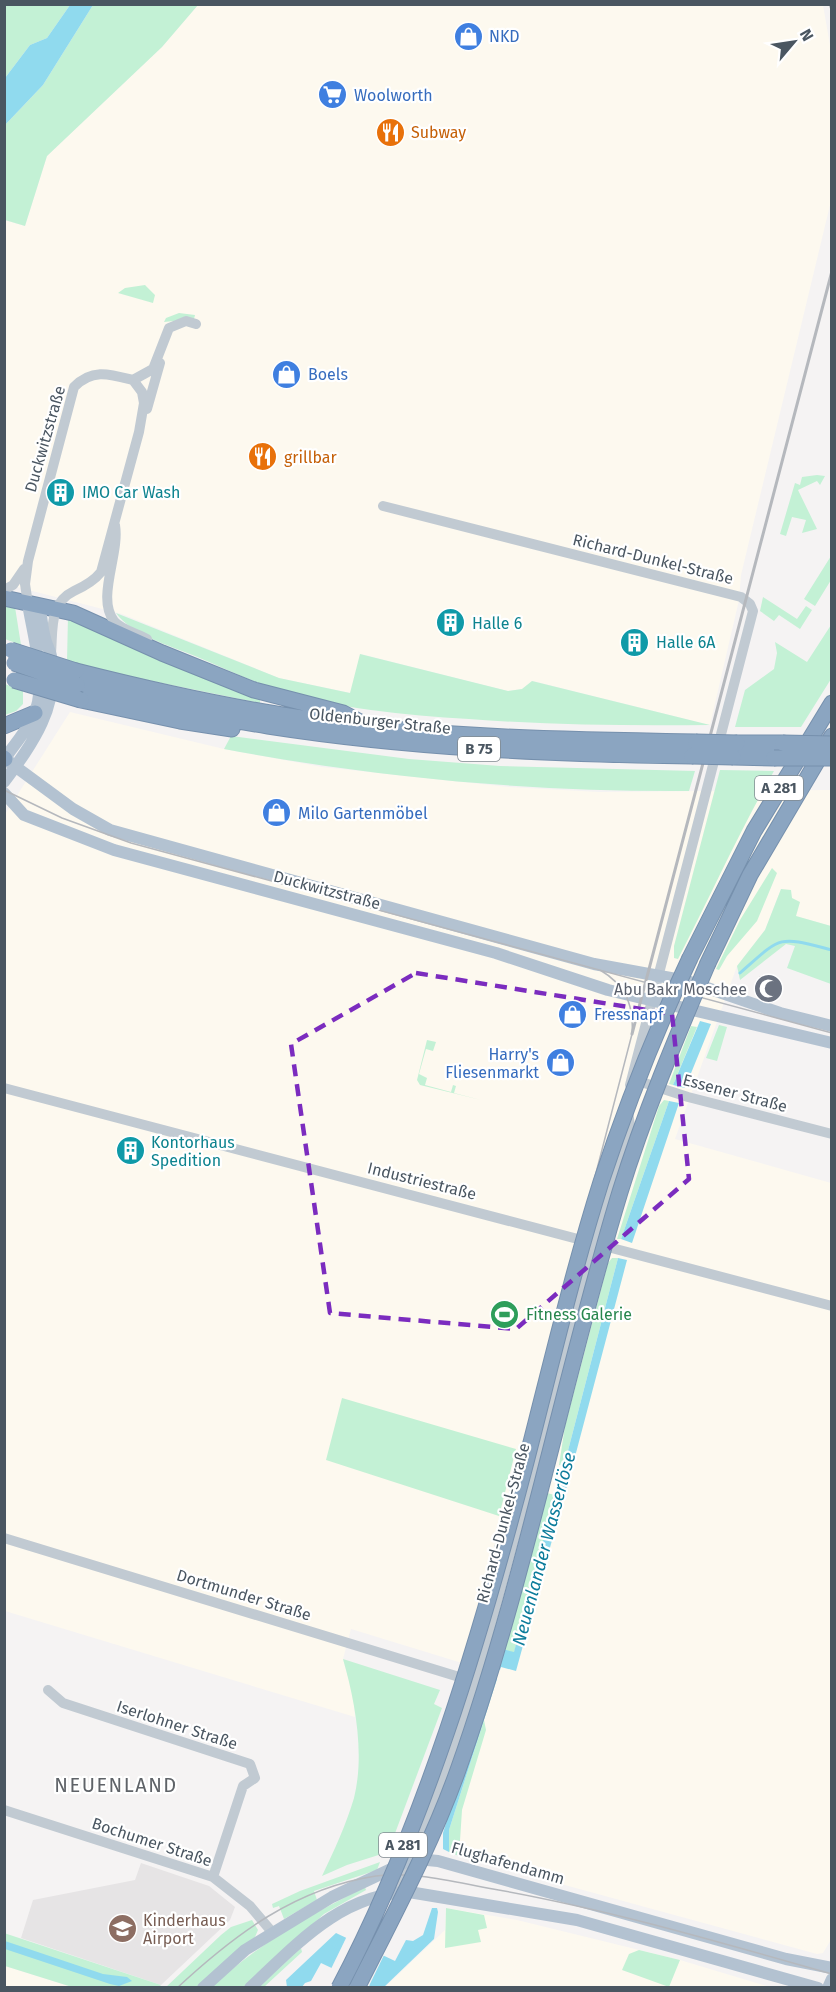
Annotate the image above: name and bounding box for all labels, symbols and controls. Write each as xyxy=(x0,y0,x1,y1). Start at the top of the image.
north arrow xyxy=(764,12,824,72)
shop icon: NKD xyxy=(452,20,484,52)
text: N xyxy=(796,26,818,44)
place label: NKD xyxy=(489,27,520,46)
supermarket icon: Woolworth xyxy=(317,79,349,111)
place label: Woolworth xyxy=(354,86,433,105)
restaurant icon: Subway xyxy=(374,116,406,148)
place label: Subway xyxy=(411,123,466,142)
shop icon: Boels xyxy=(271,358,303,390)
place label: Boels xyxy=(308,365,348,384)
street label: Duckwitzstraße xyxy=(21,384,69,494)
restaurant icon: grillbar xyxy=(247,441,279,473)
place label: grillbar xyxy=(284,448,337,467)
building icon: IMO Car Wash xyxy=(45,476,77,508)
place label: IMO Car Wash xyxy=(82,483,180,502)
street label: Richard-Dunkel-Straße xyxy=(571,530,735,588)
building icon: Halle 6 xyxy=(435,607,467,639)
place label: Halle 6 xyxy=(472,614,522,633)
building icon: Halle 6A xyxy=(619,626,651,658)
place label: Halle 6A xyxy=(656,633,716,652)
street label: Oldenburger Straße xyxy=(308,704,452,738)
road number: B 75 xyxy=(458,737,500,761)
road number: A 281 xyxy=(755,776,803,800)
shop icon: Milo Gartenmöbel xyxy=(261,797,293,829)
place label: Milo Gartenmöbel xyxy=(298,804,428,823)
street label: Duckwitzstraße xyxy=(271,867,383,913)
mosque icon: Abu Bakr Moschee xyxy=(752,973,784,1005)
place label: Abu Bakr Moschee xyxy=(614,980,747,999)
shop icon: Fressnapf xyxy=(557,998,589,1030)
place label: Fressnapf xyxy=(594,1005,665,1024)
place label: Harry's Fliesenmarkt xyxy=(445,1045,539,1082)
shop icon: Harry's Fliesenmarkt xyxy=(544,1047,576,1079)
street label: Essener Straße xyxy=(681,1070,789,1116)
place label: Kontorhaus Spedition xyxy=(151,1133,235,1170)
building icon: Kontorhaus Spedition xyxy=(114,1135,146,1167)
street label: Industriestraße xyxy=(366,1158,478,1204)
sports icon: Fitness Galerie xyxy=(489,1298,521,1330)
place label: Fitness Galerie xyxy=(526,1305,632,1324)
street label: Richard-Dunkel-Straße xyxy=(473,1441,533,1605)
water label: Neuenlander Wasserlöse xyxy=(508,1450,580,1648)
street label: Dortmunder Straße xyxy=(174,1565,314,1625)
street label: Iserlohner Straße xyxy=(114,1697,240,1753)
district label: NEUENLAND xyxy=(54,1773,178,1797)
street label: Bochumer Straße xyxy=(89,1814,215,1870)
road number: A 281 xyxy=(379,1833,427,1857)
street label: Flughafendamm xyxy=(449,1838,567,1888)
place label: Kinderhaus Airport xyxy=(143,1911,226,1948)
school or university icon: Kinderhaus Airport xyxy=(106,1913,138,1945)

